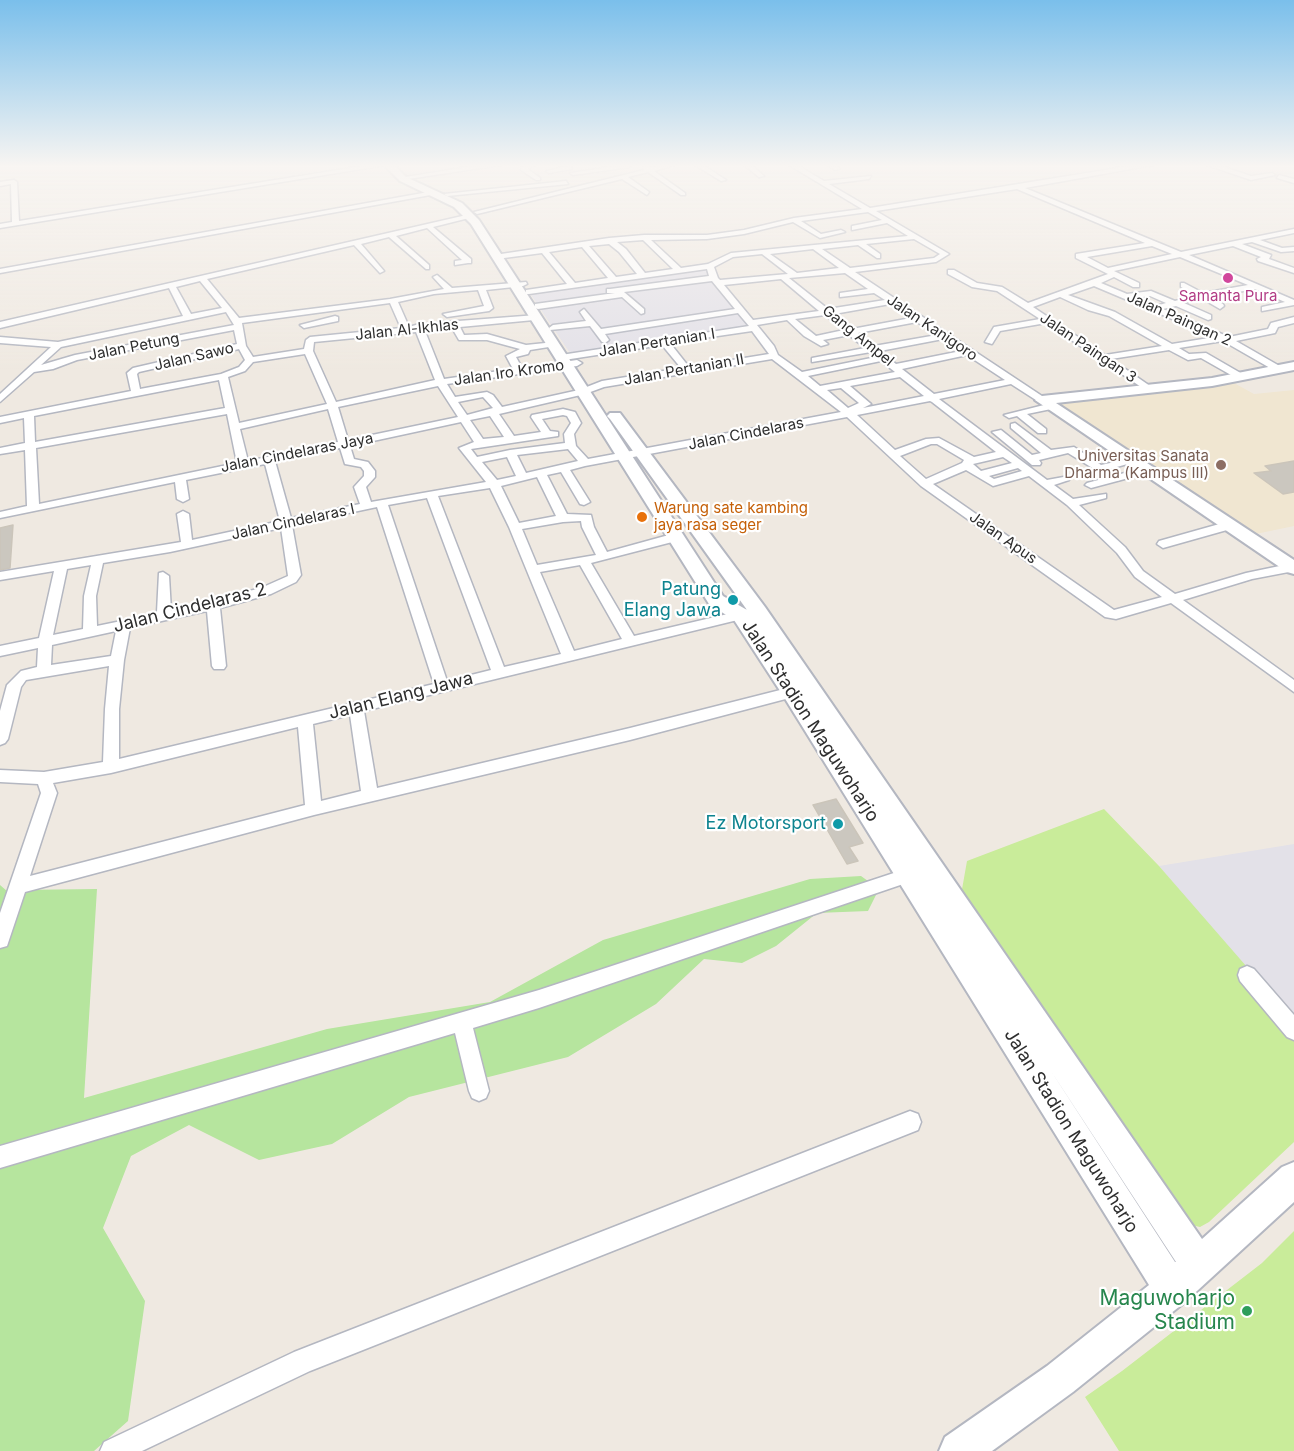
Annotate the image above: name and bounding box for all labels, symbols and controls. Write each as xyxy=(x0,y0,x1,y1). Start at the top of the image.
marker: Samanta Pura xyxy=(1221,271,1235,285)
place label: Samanta Pura xyxy=(1179,287,1277,305)
street label: Jalan Paingan 2 xyxy=(1124,288,1234,350)
street label: Jalan Kanigoro xyxy=(883,291,981,365)
street label: Gang Ampel xyxy=(819,302,897,370)
street label: Jalan Paingan 3 xyxy=(1036,309,1140,387)
street label: Jalan Al-Ikhlas xyxy=(354,316,460,344)
street label: Jalan Pertanian I xyxy=(597,325,717,361)
street label: Jalan Petung xyxy=(87,329,181,365)
street label: Jalan Sawo xyxy=(152,339,236,375)
street label: Jalan Pertanian II xyxy=(623,351,745,389)
street label: Jalan Iro Kromo xyxy=(453,356,565,390)
street label: Jalan Cindelaras xyxy=(687,414,805,454)
street label: Jalan Cindelaras Jaya xyxy=(219,429,375,477)
place label: Universitas Sanata Dharma (Kampus III) xyxy=(1064,447,1209,482)
marker: Universitas Sanata Dharma (Kampus III) xyxy=(1214,458,1228,472)
place label: Warung sate kambing jaya rasa seger xyxy=(654,499,808,534)
street label: Jalan Cindelaras I xyxy=(230,500,356,544)
street label: Jalan Apus xyxy=(966,508,1040,568)
marker: Warung sate kambing jaya rasa seger xyxy=(635,510,649,524)
street label: Jalan Cindelaras 2 xyxy=(111,579,269,637)
place label: Patung Elang Jawa xyxy=(624,579,721,622)
marker: Patung Elang Jawa xyxy=(726,593,740,607)
street label: Jalan Stadion Maguwoharjo xyxy=(737,616,883,826)
street label: Jalan Elang Jawa xyxy=(327,668,475,724)
place label: Ez Motorsport xyxy=(706,813,826,835)
marker: Ez Motorsport xyxy=(831,817,845,831)
street label: Jalan Stadion Maguwoharjo xyxy=(999,1025,1143,1237)
place label: Maguwoharjo Stadium xyxy=(1099,1286,1235,1336)
marker: Maguwoharjo Stadium xyxy=(1240,1304,1254,1318)

